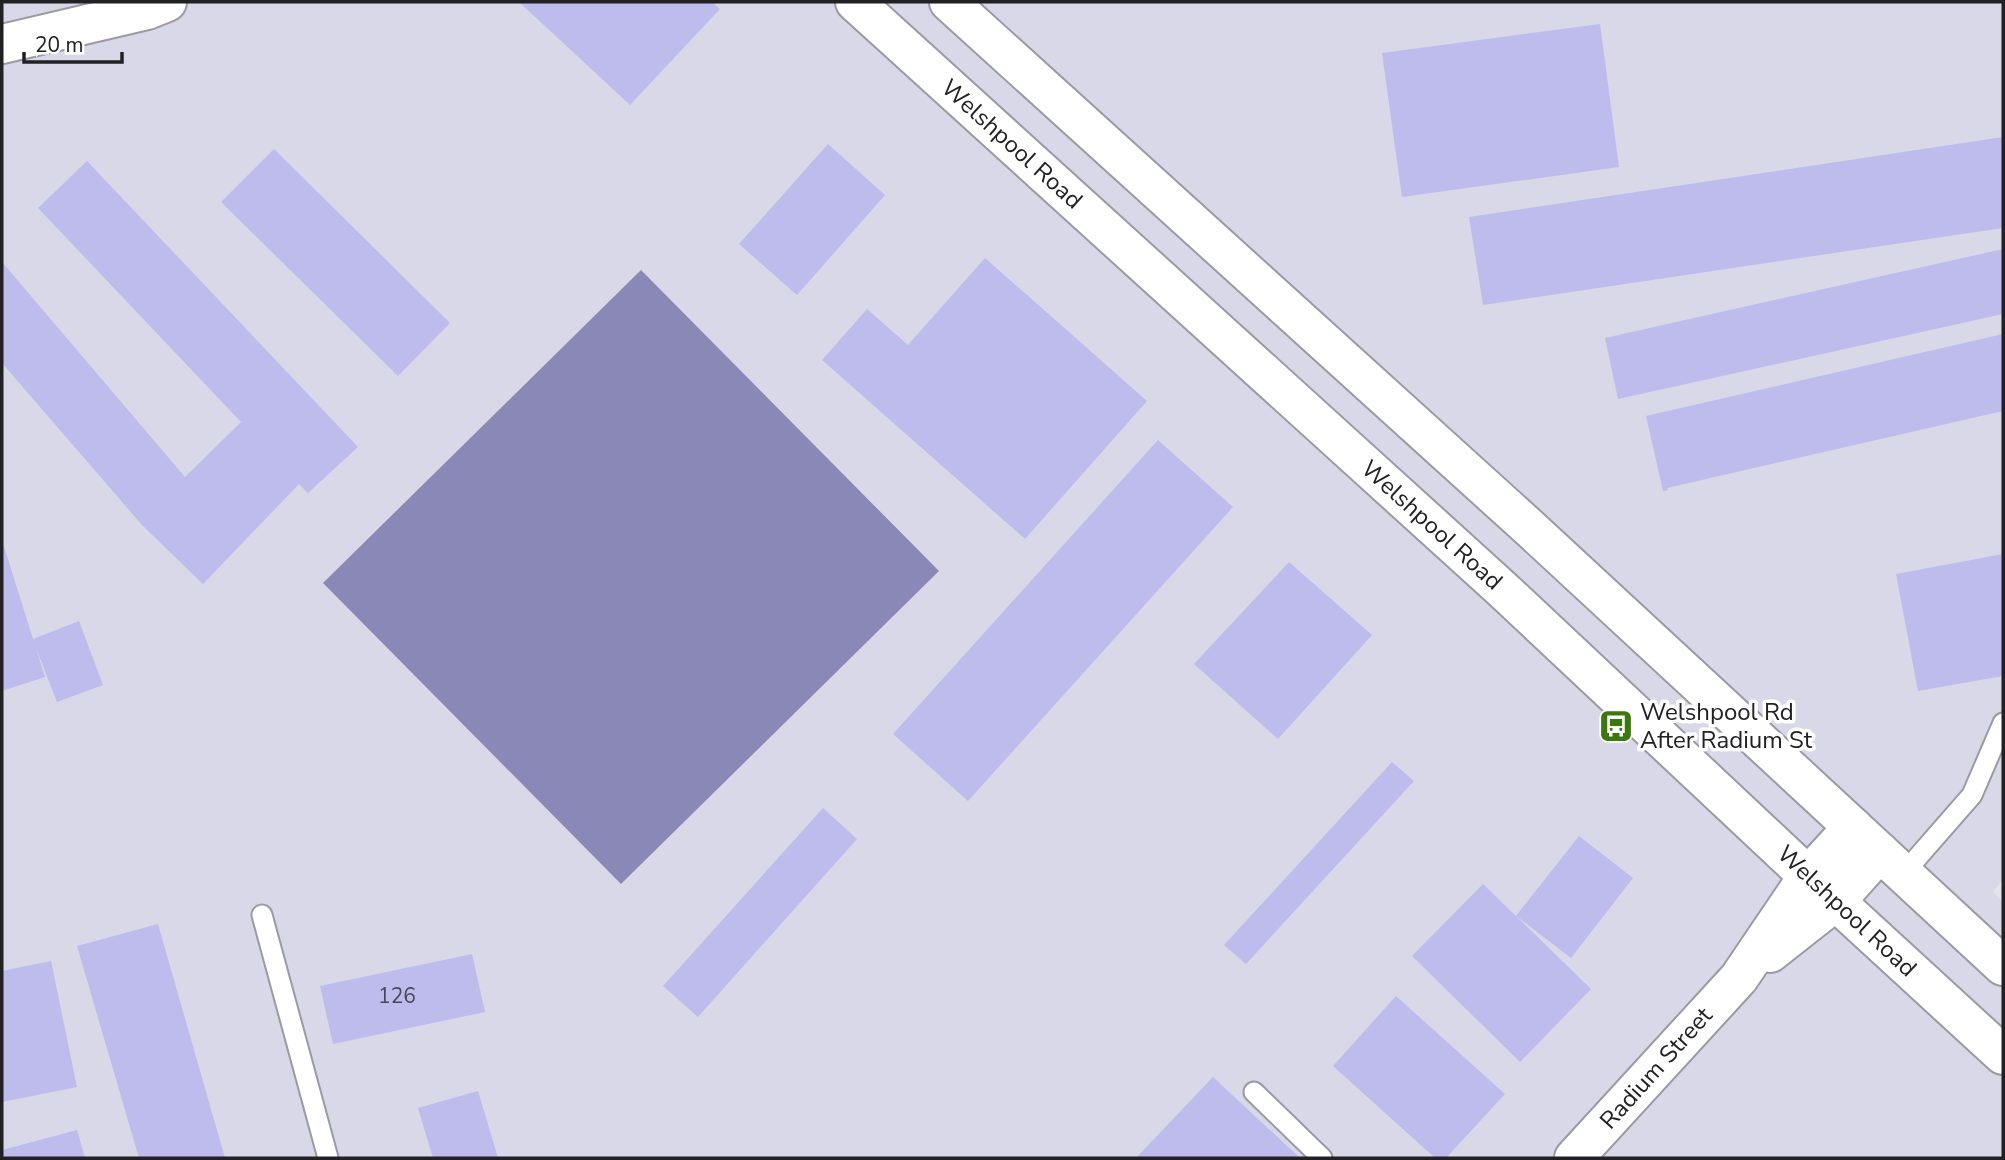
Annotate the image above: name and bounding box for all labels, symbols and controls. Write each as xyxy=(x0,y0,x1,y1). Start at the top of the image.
scale bar xyxy=(24,21,122,65)
text: 20 m xyxy=(35,31,84,59)
street label: Welshpool Road xyxy=(935,72,1089,216)
street label: Welshpool Road xyxy=(1355,453,1509,597)
place label: Welshpool Rd After Radium St xyxy=(1640,696,1813,756)
bus stop icon: Welshpool Rd After Radium St xyxy=(1597,707,1635,745)
street label: Welshpool Road xyxy=(1770,838,1924,984)
house number: 126 xyxy=(378,982,416,1010)
street label: Radium Street xyxy=(1593,1000,1720,1136)

